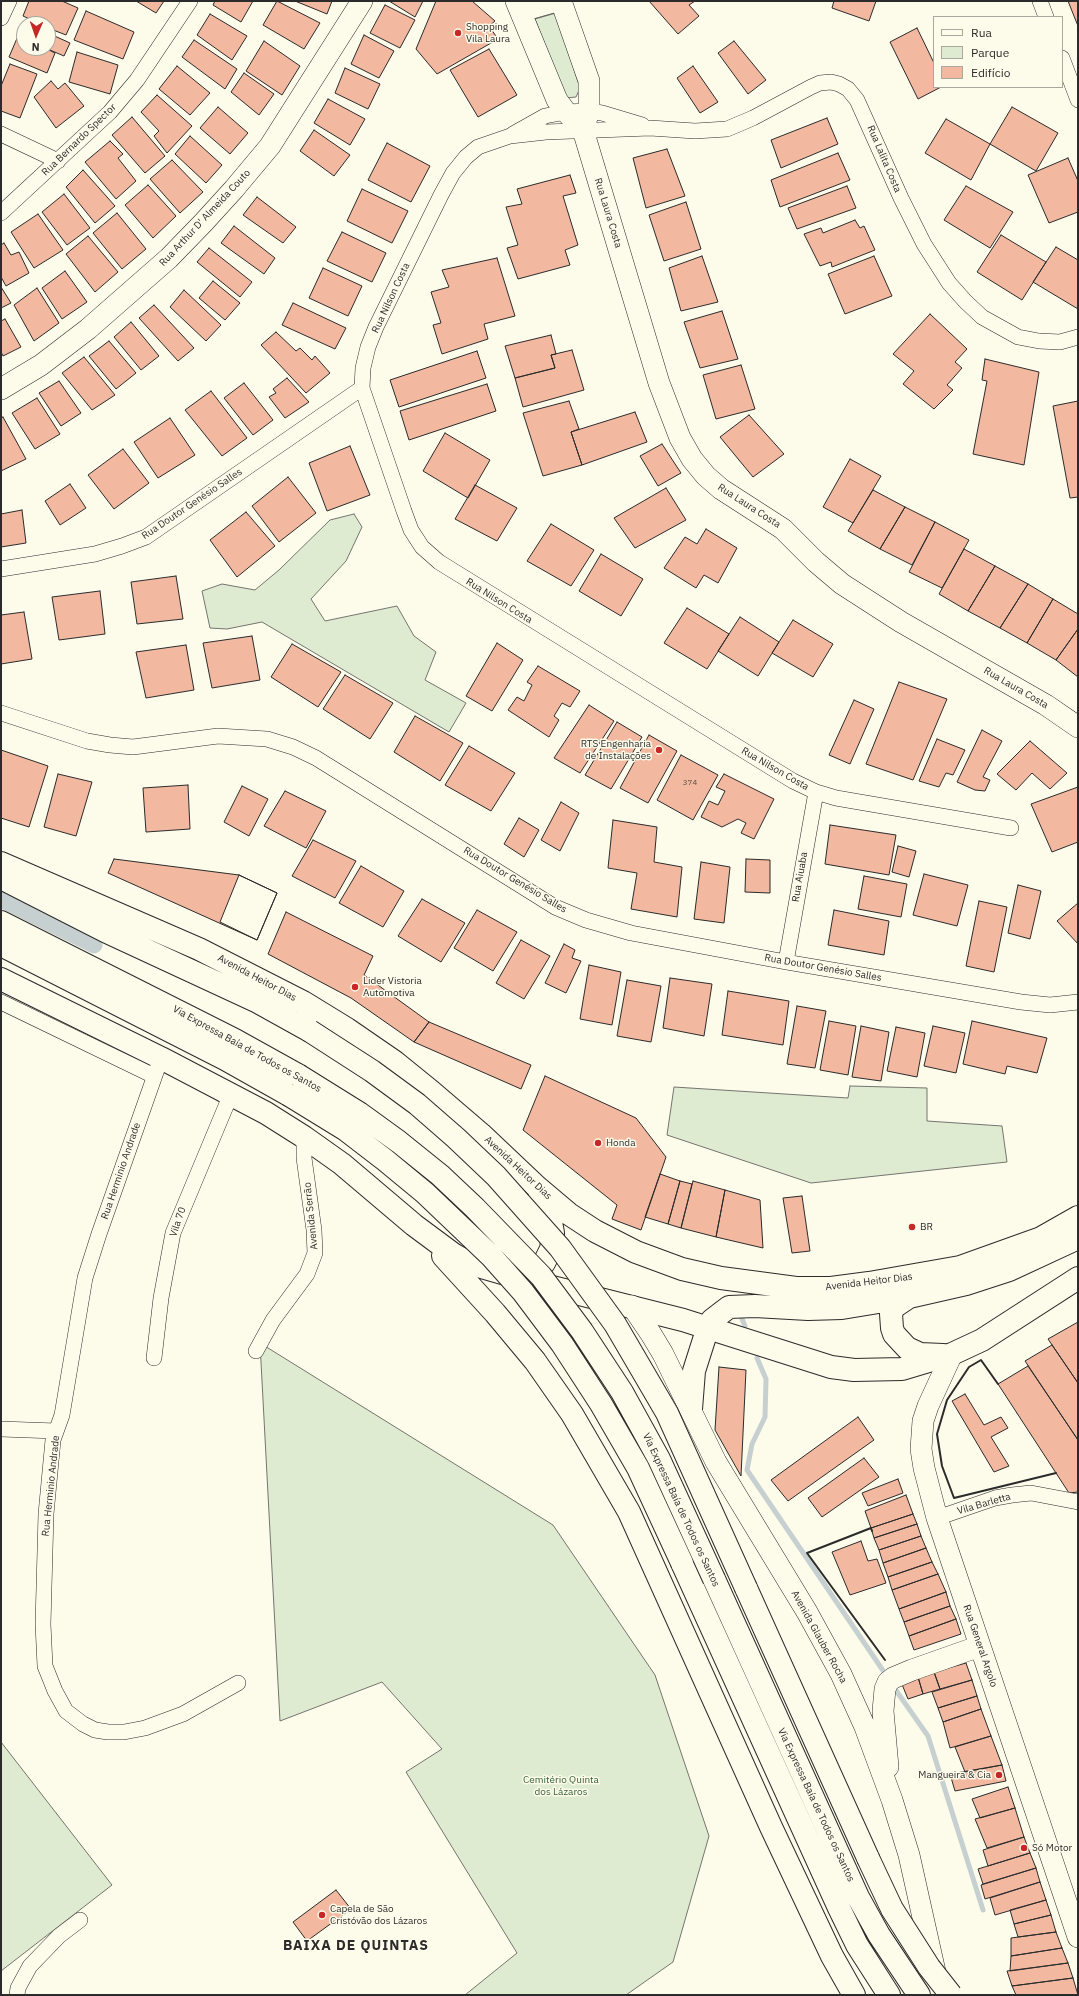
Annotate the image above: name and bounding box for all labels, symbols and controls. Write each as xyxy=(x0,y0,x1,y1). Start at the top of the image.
north arrow xyxy=(16,16,56,56)
legend xyxy=(933,16,1063,88)
place label: Shopping Vila Laura xyxy=(466,21,510,44)
text: Rua xyxy=(971,25,992,40)
marker: Shopping Vila Laura xyxy=(453,28,463,38)
text: N xyxy=(31,40,40,54)
text: Parque xyxy=(971,45,1009,60)
text: Edifício xyxy=(971,65,1010,80)
street label: Rua Bernardo Spector xyxy=(39,101,119,179)
street label: Rua Lalita Costa xyxy=(864,124,904,194)
street label: Rua Arthur D' Almeida Couto xyxy=(157,167,253,269)
street label: Rua Laura Costa xyxy=(592,177,624,249)
street label: Rua Nilson Costa xyxy=(369,261,413,335)
street label: Rua Doutor Genésio Salles xyxy=(139,466,245,542)
street label: Rua Laura Costa xyxy=(715,481,783,531)
street label: Rua Nilson Costa xyxy=(464,576,534,626)
street label: Rua Laura Costa xyxy=(982,665,1050,711)
place label: RTS Engenharia de Instalações xyxy=(581,738,651,762)
marker: RTS Engenharia de Instalações xyxy=(654,745,664,755)
street label: Rua Nilson Costa xyxy=(739,745,811,793)
house number: 374 xyxy=(683,778,697,788)
street label: Rua Doutor Genésio Salles xyxy=(461,844,569,916)
street label: Rua Aiuaba xyxy=(790,851,810,903)
street label: Avenida Heitor Dias xyxy=(215,952,299,1004)
street label: Rua Doutor Genésio Salles xyxy=(764,952,882,984)
place label: Lider Vistoria Automotiva xyxy=(363,975,422,998)
marker: Lider Vistoria Automotiva xyxy=(350,982,360,992)
street label: Via Expressa Baía de Todos os Santos xyxy=(171,1003,323,1095)
street label: Rua Herminio Andrade xyxy=(99,1121,143,1221)
street label: Avenida Heitor Dias xyxy=(482,1134,554,1202)
place label: Honda xyxy=(606,1137,635,1149)
marker: Honda xyxy=(593,1138,603,1148)
street label: Avenida Serrão xyxy=(301,1182,321,1250)
street label: Vila 70 xyxy=(167,1205,189,1239)
place label: BR xyxy=(920,1221,933,1233)
marker: BR xyxy=(907,1222,917,1232)
street label: Avenida Heitor Dias xyxy=(825,1271,913,1293)
street label: Via Expressa Baía de Todos os Santos xyxy=(640,1431,722,1589)
street label: Rua Herminio Andrade xyxy=(40,1435,62,1537)
street label: Vila Barletta xyxy=(956,1491,1012,1517)
street label: Avenida Glauber Rocha xyxy=(789,1589,849,1685)
street label: Rua General Argolo xyxy=(960,1603,1000,1689)
street label: Via Expressa Baía de Todos os Santos xyxy=(775,1726,857,1884)
place label: Mangueira & Cia xyxy=(918,1769,991,1781)
marker: Mangueira & Cia xyxy=(994,1770,1004,1780)
park label: Cemitério Quinta dos Lázaros xyxy=(523,1774,599,1798)
place label: Só Motor xyxy=(1032,1842,1072,1854)
marker: Só Motor xyxy=(1019,1843,1029,1853)
place label: Capela de São Cristóvão dos Lázaros xyxy=(330,1903,427,1926)
marker: Capela de São Cristóvão dos Lázaros xyxy=(317,1910,327,1920)
district label: BAIXA DE QUINTAS xyxy=(283,1938,429,1954)

